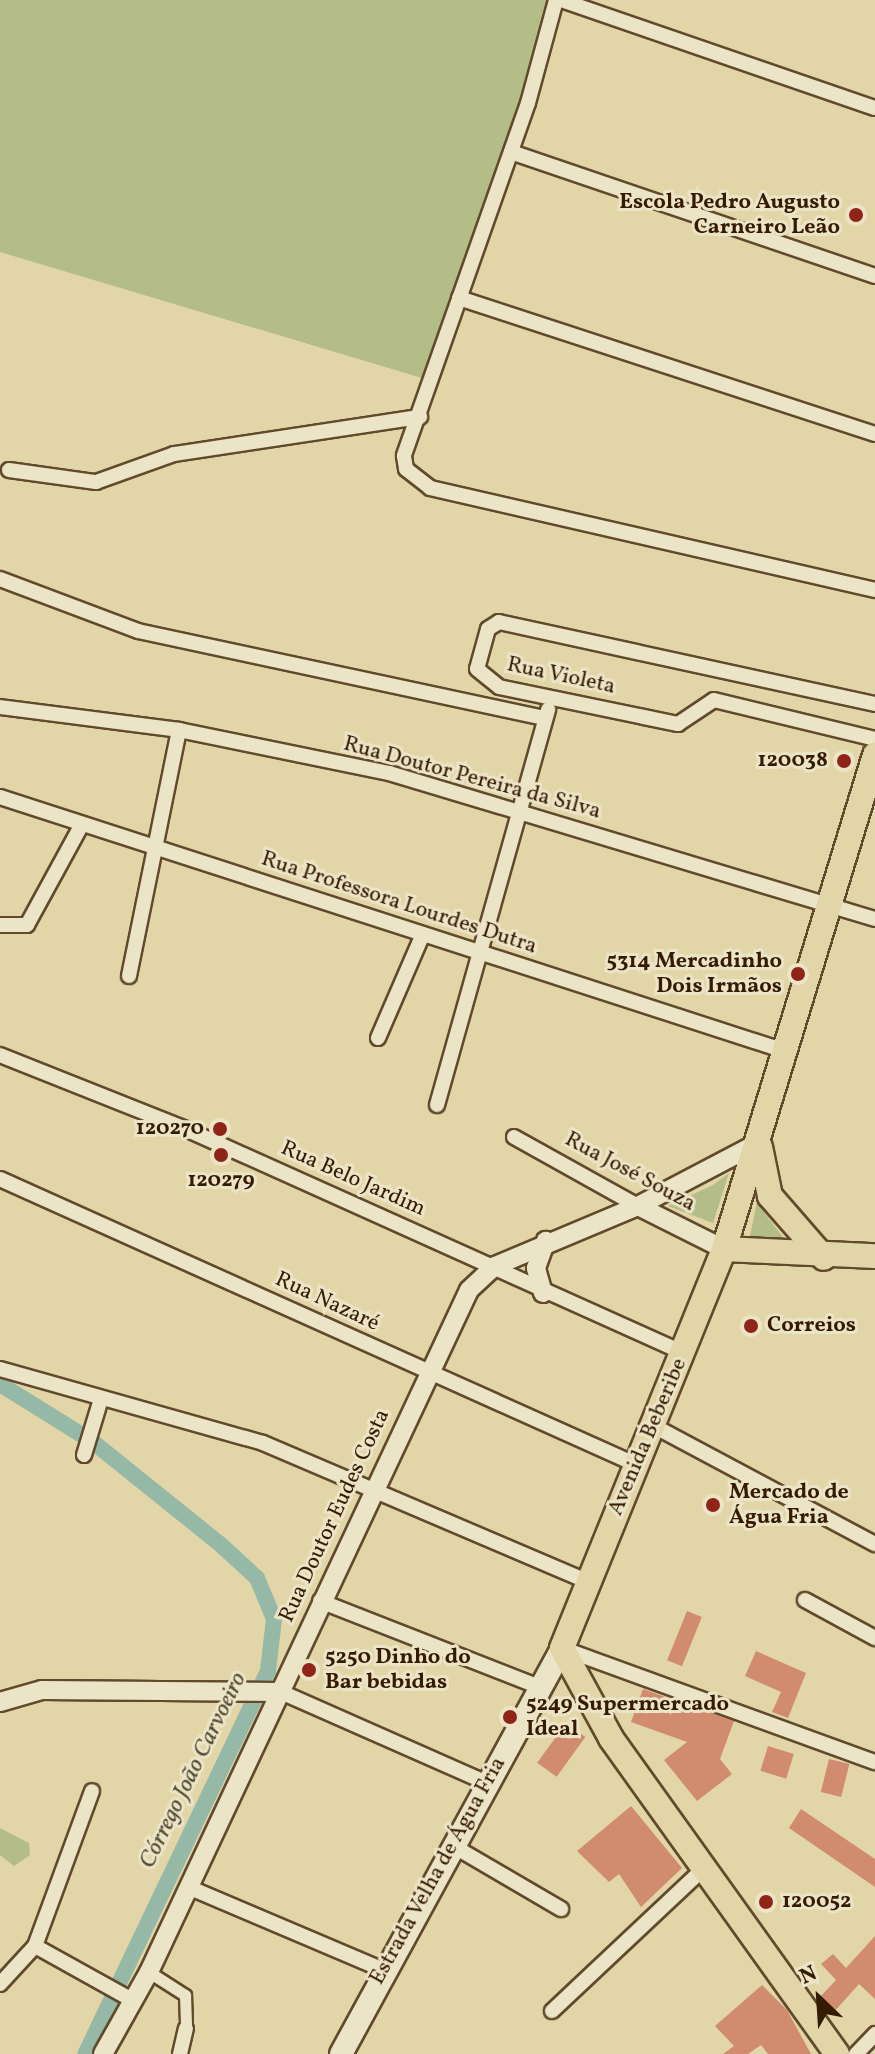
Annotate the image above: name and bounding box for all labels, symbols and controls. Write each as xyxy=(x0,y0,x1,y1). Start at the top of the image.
place label: Escola Pedro Augusto Carneiro Leão xyxy=(619,189,840,240)
marker: Escola Pedro Augusto Carneiro Leão xyxy=(847,206,865,224)
street label: Rua Violeta xyxy=(504,652,618,700)
street label: Rua Doutor Pereira da Silva xyxy=(341,731,603,825)
place label: 120038 xyxy=(758,748,828,774)
marker: 120038 xyxy=(835,752,853,770)
street label: Rua Professora Lourdes Dutra xyxy=(258,846,540,960)
place label: 5314 Mercadinho Dois Irmãos xyxy=(607,948,782,1000)
marker: 5314 Mercadinho Dois Irmãos xyxy=(789,965,807,983)
place label: 120270 xyxy=(136,1116,204,1142)
marker: 120270 xyxy=(211,1120,229,1138)
street label: Rua José Souza xyxy=(560,1126,700,1218)
street label: Rua Belo Jardim xyxy=(277,1135,429,1223)
marker: 120279 xyxy=(212,1146,230,1164)
place label: 120279 xyxy=(187,1168,255,1194)
street label: Rua Nazaré xyxy=(271,1266,383,1338)
place label: Correios xyxy=(767,1313,856,1339)
marker: Correios xyxy=(742,1317,760,1335)
street label: Avenida Beberibe xyxy=(603,1354,693,1520)
street label: Rua Doutor Eudes Costa xyxy=(274,1405,396,1627)
place label: Mercado de Água Fria xyxy=(729,1479,849,1530)
marker: Mercado de Água Fria xyxy=(704,1496,722,1514)
place label: 5250 Dinho do Bar bebidas xyxy=(325,1644,471,1696)
marker: 5250 Dinho do Bar bebidas xyxy=(300,1661,318,1679)
water label: Córrego João Carvoeiro xyxy=(134,1668,254,1874)
place label: 5249 Supermercado Ideal xyxy=(526,1691,729,1742)
marker: 5249 Supermercado Ideal xyxy=(501,1708,519,1726)
street label: Estrada Velha de Água Fria xyxy=(364,1752,512,1990)
place label: 120052 xyxy=(782,1889,851,1915)
marker: 120052 xyxy=(757,1893,775,1911)
north arrow xyxy=(779,1958,859,2038)
text: N xyxy=(795,1958,822,1993)

